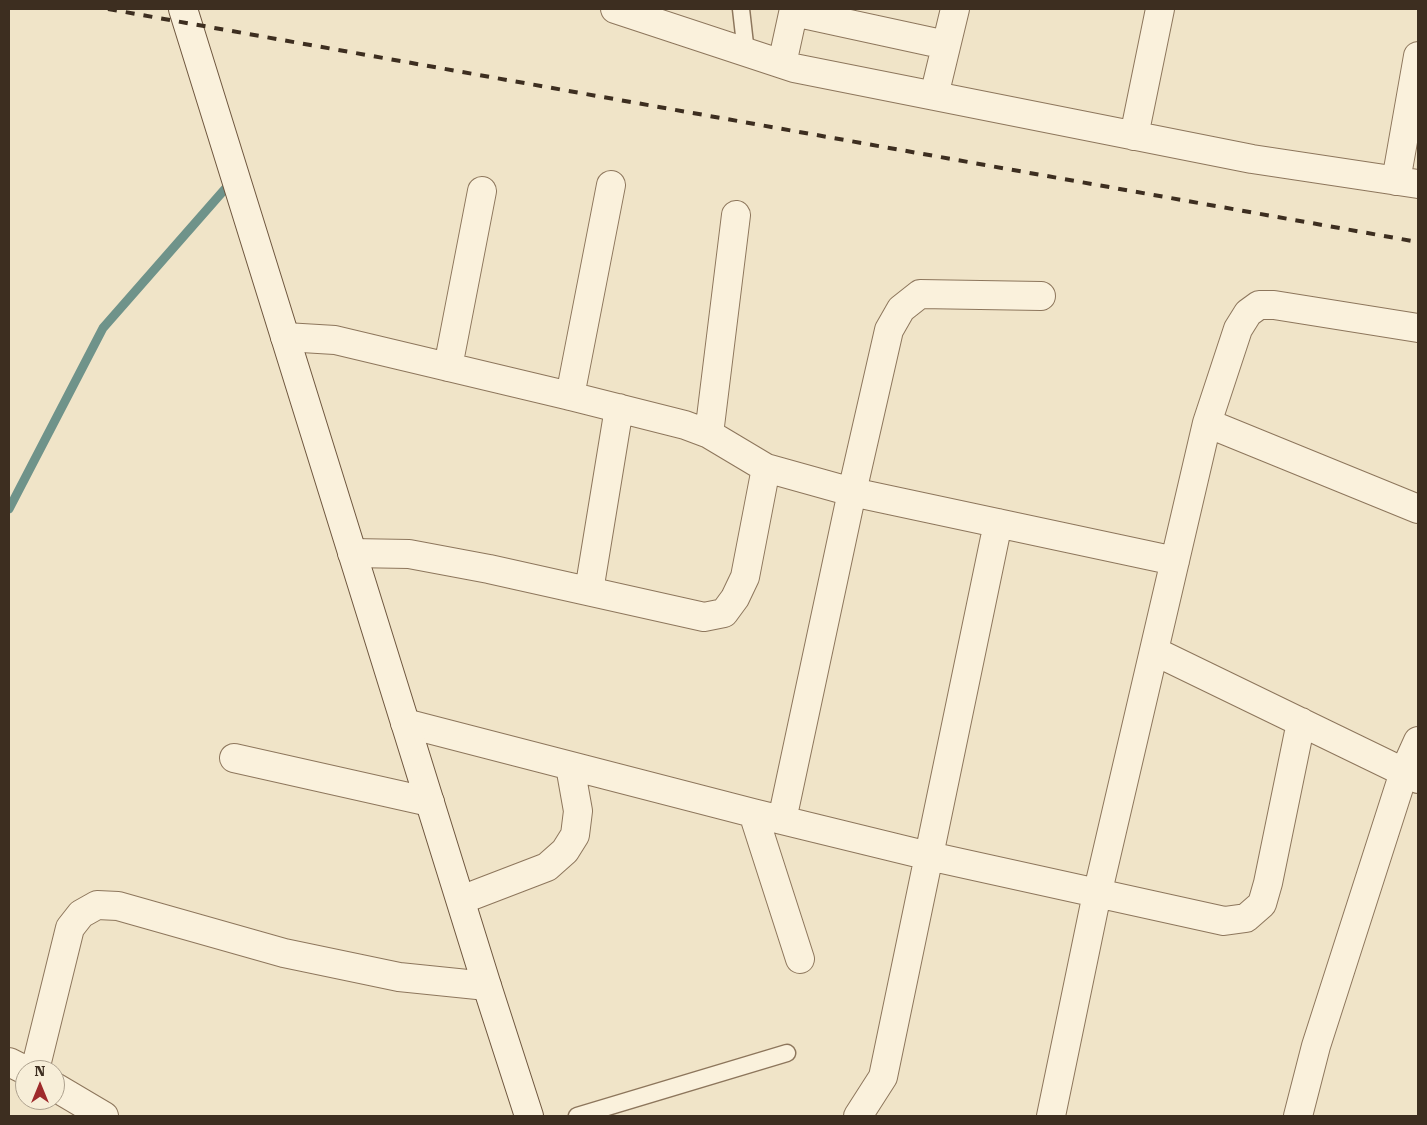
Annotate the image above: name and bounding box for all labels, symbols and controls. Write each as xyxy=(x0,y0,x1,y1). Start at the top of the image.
north arrow xyxy=(15,1060,65,1110)
text: N xyxy=(35,1063,45,1079)

